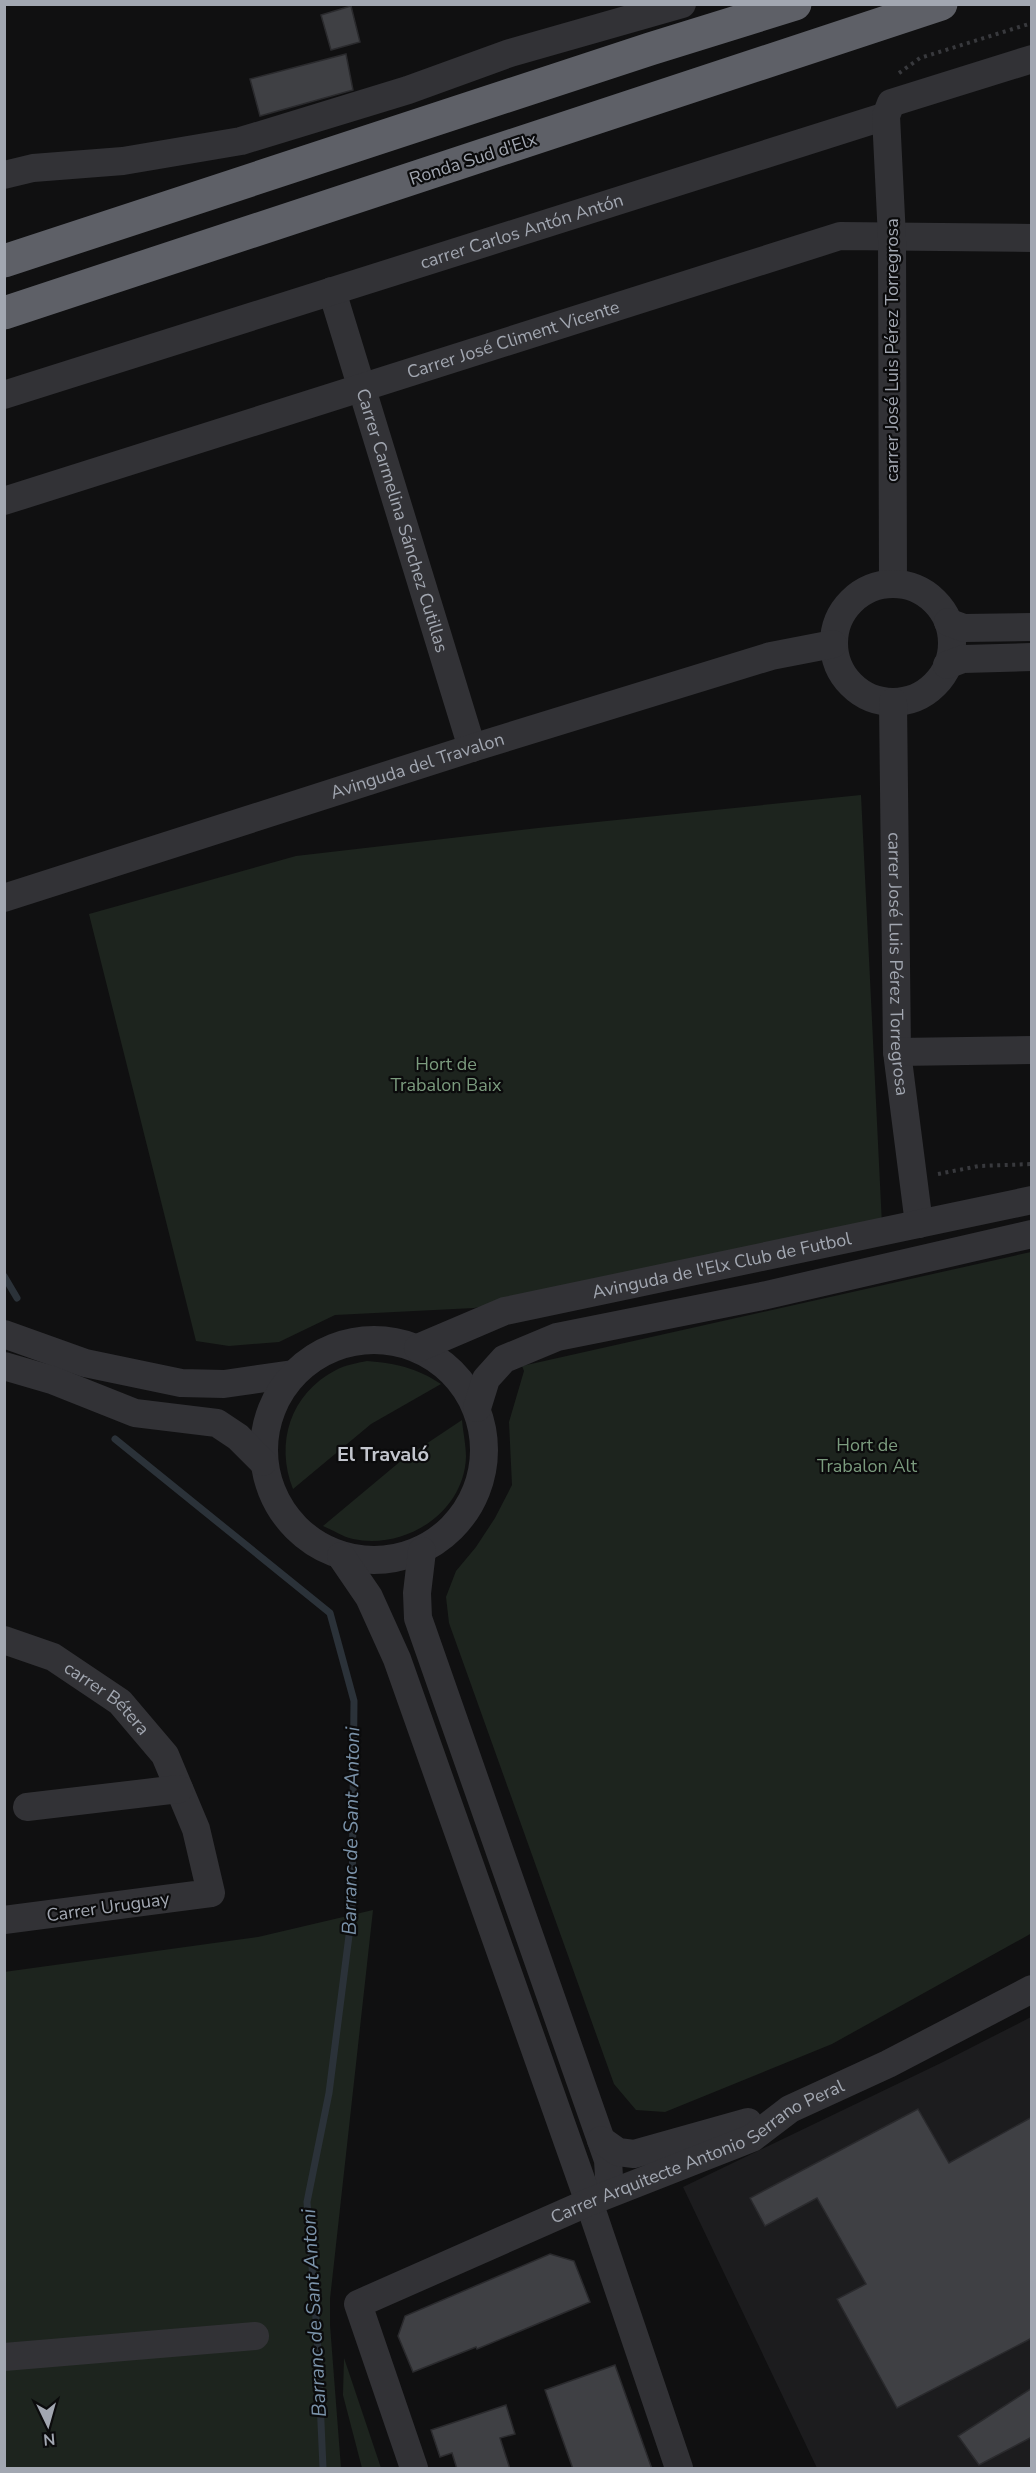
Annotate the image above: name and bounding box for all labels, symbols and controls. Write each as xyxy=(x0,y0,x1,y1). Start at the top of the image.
street label: Ronda Sud d'Elx xyxy=(406,127,540,191)
street label: carrer Carlos Antón Antón xyxy=(417,188,626,275)
street label: carrer José Luis Pérez Torregrosa xyxy=(880,218,904,482)
street label: Carrer José Climent Vicente xyxy=(404,295,622,385)
street label: Carrer Carmelina Sánchez Cutillas xyxy=(351,385,454,655)
street label: Avinguda del Travalon xyxy=(327,727,507,805)
street label: carrer José Luis Pérez Torregrosa xyxy=(882,832,914,1097)
park label: Hort de Trabalon Baix xyxy=(391,1052,502,1097)
street label: Avinguda de l'Elx Club de Futbol xyxy=(590,1226,854,1304)
park label: Hort de Trabalon Alt xyxy=(817,1433,918,1478)
district label: El Travaló xyxy=(337,1441,429,1468)
street label: carrer Bétera xyxy=(59,1656,155,1740)
water label: Barranc de Sant Antoni xyxy=(336,1726,366,1935)
street label: Carrer Uruguay xyxy=(45,1886,172,1927)
street label: Carrer Arquitecte Antonio Serrano Peral xyxy=(547,2073,849,2229)
water label: Barranc de Sant Antoni xyxy=(295,2208,333,2418)
north arrow xyxy=(18,2395,78,2455)
text: N xyxy=(42,2427,56,2450)

